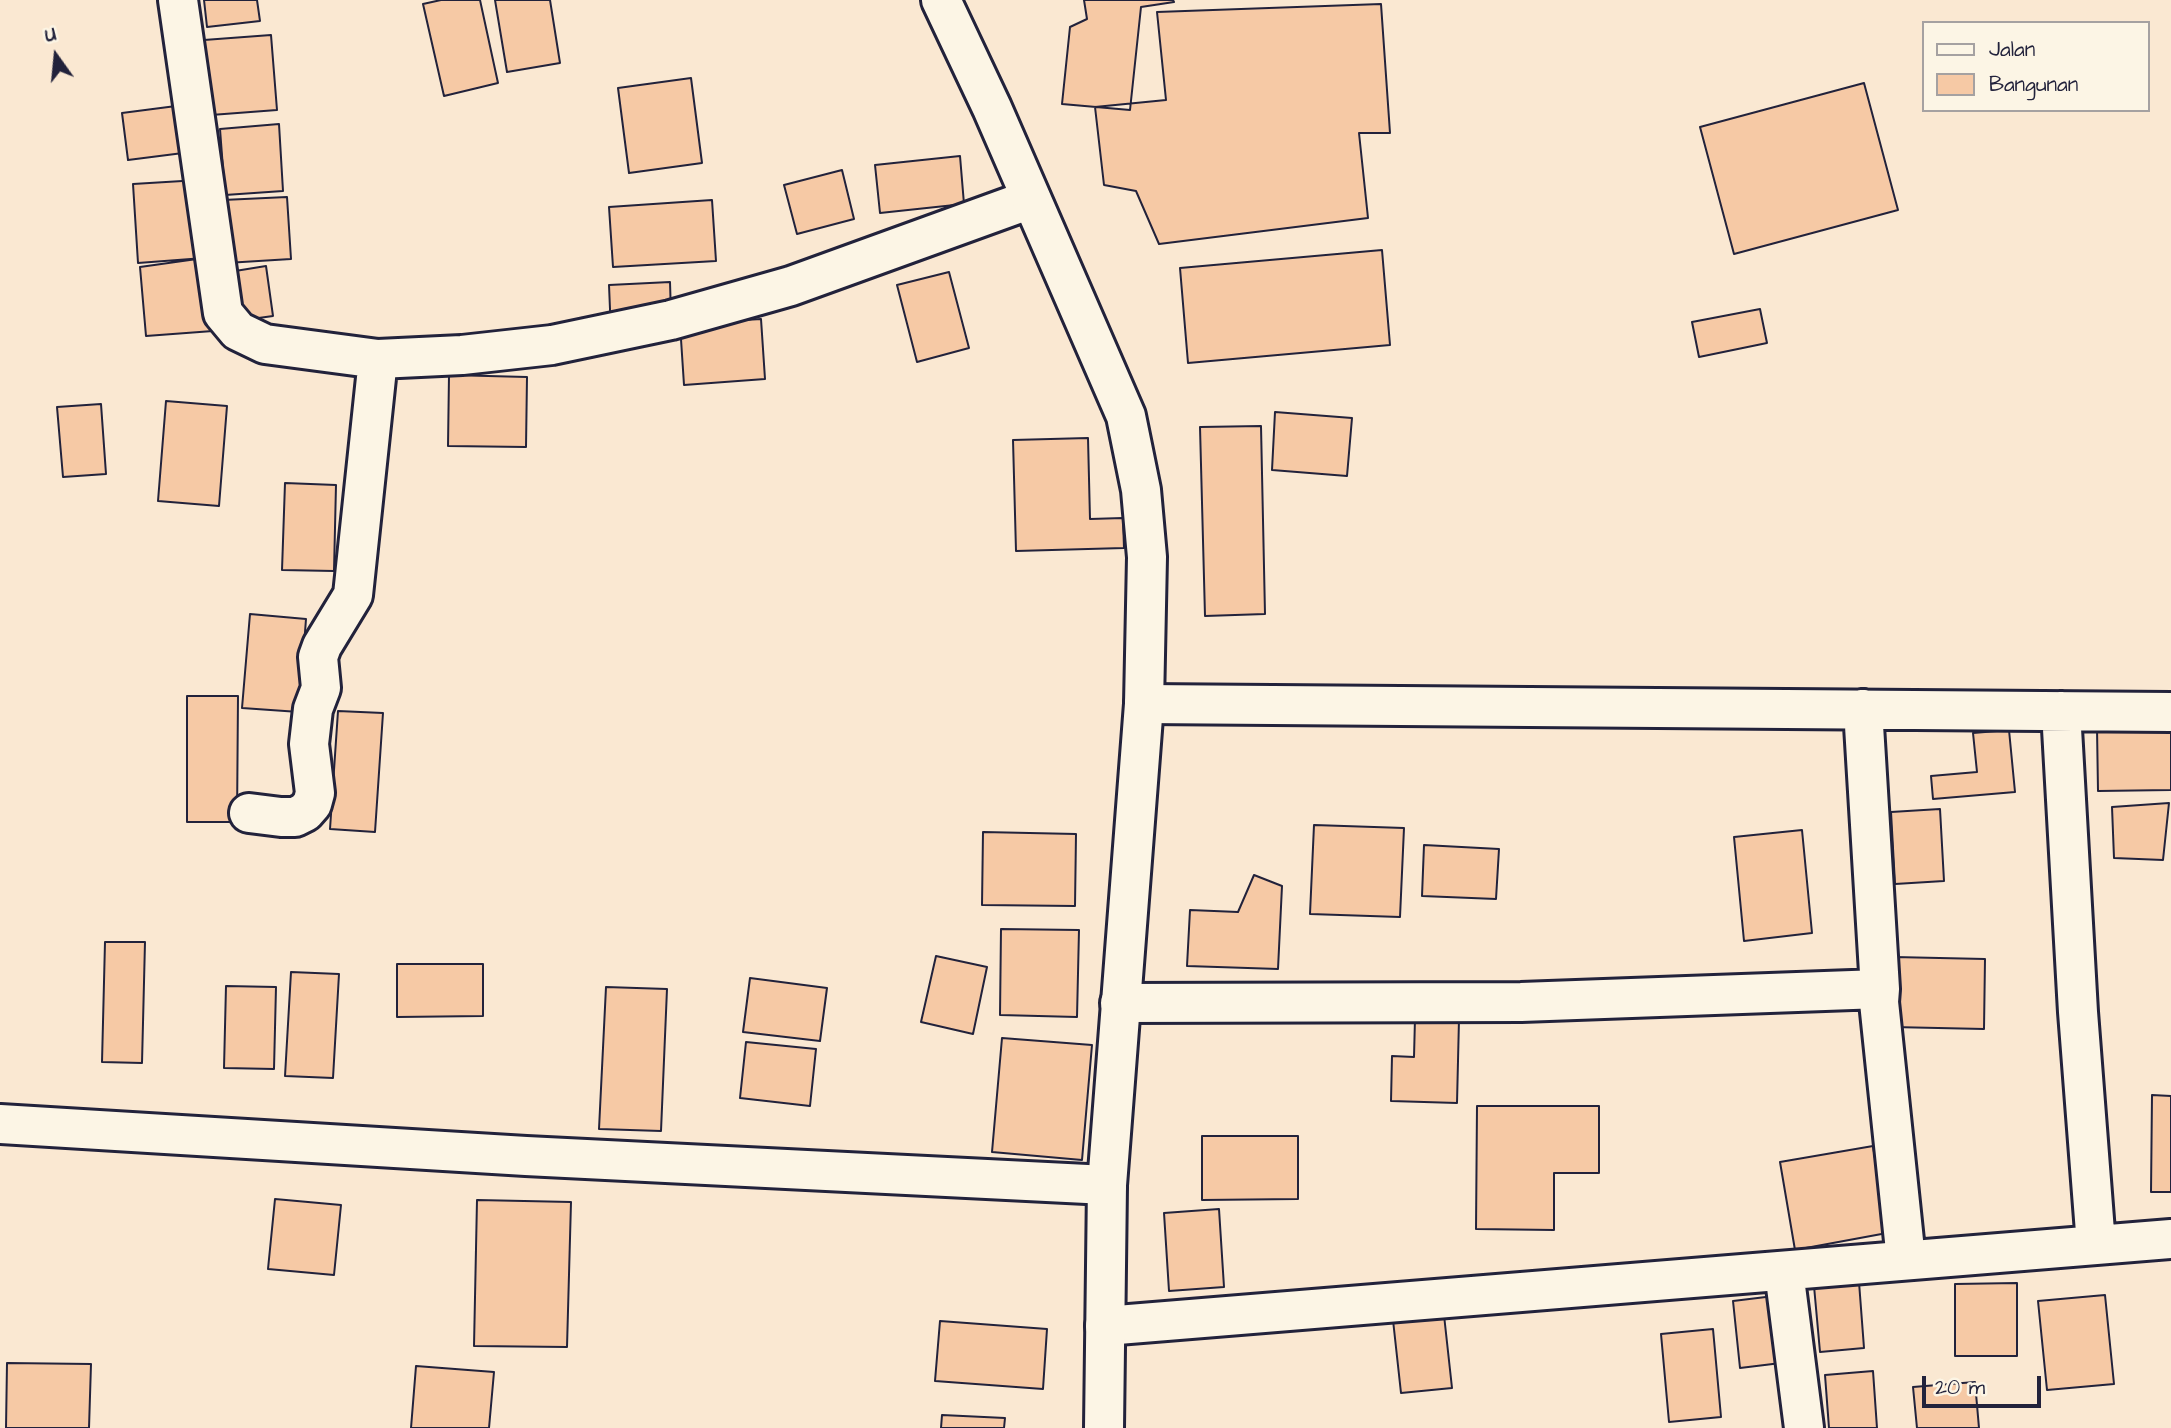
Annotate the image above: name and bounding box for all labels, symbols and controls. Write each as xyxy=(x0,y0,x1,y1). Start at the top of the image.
north arrow xyxy=(21,21,91,91)
text: U xyxy=(42,21,59,50)
legend xyxy=(1923,21,2150,112)
text: Jalan xyxy=(1989,35,2035,64)
text: Bangunan xyxy=(1989,70,2078,99)
scale bar xyxy=(1926,1362,2045,1406)
text: 20 m xyxy=(1935,1373,1985,1402)

